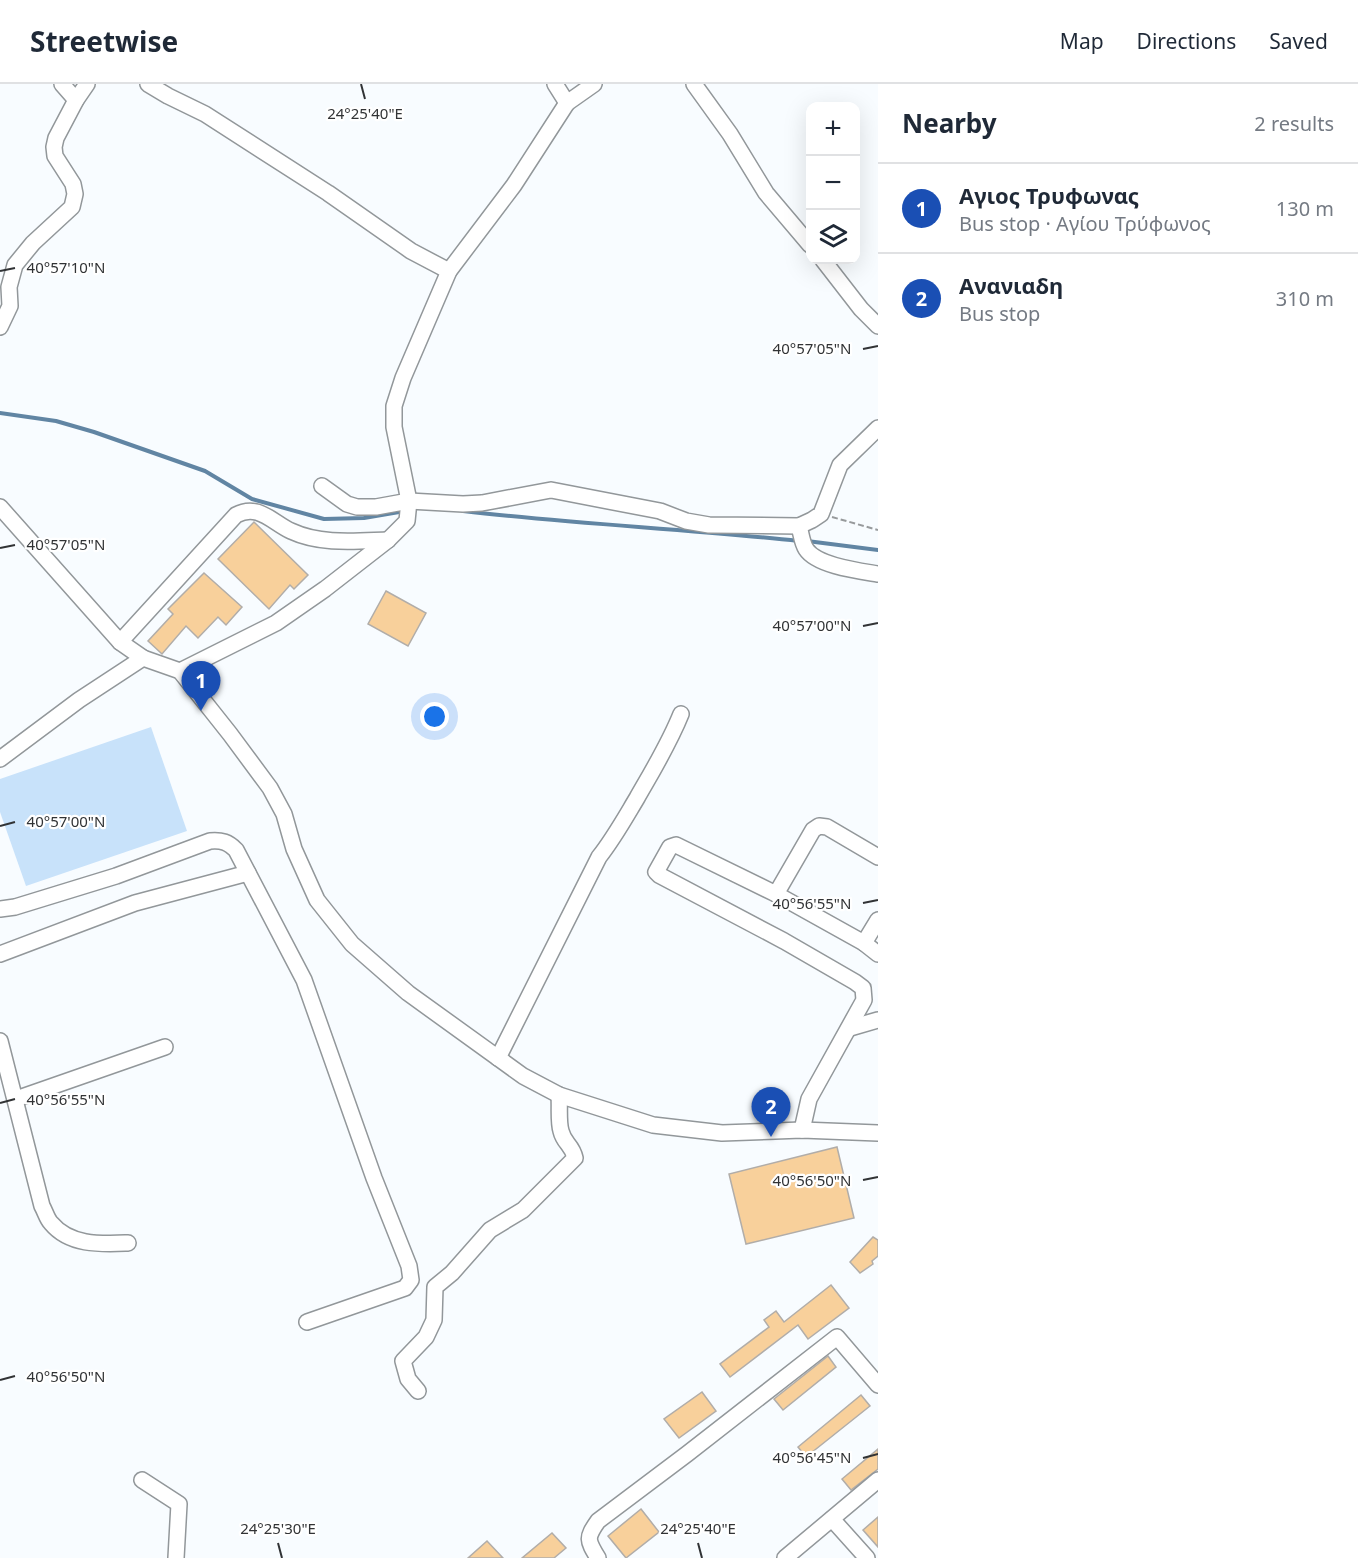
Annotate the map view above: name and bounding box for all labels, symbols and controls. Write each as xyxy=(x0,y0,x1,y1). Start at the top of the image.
text: Streetwise xyxy=(30,22,178,60)
text: Map xyxy=(1060,27,1104,55)
text: Directions xyxy=(1137,27,1236,55)
text: Saved xyxy=(1269,27,1328,55)
map controls xyxy=(806,102,860,264)
button: + xyxy=(806,102,860,156)
text: 24°25'40"E xyxy=(327,103,403,123)
text: Nearby xyxy=(902,105,997,141)
text: 2 results xyxy=(1254,110,1334,137)
button: − xyxy=(806,156,860,210)
text: Αγιος Τρυφωνας xyxy=(959,180,1139,210)
text: 1 xyxy=(916,195,927,222)
text: 130 m xyxy=(1276,195,1334,222)
button: layers xyxy=(806,210,860,264)
text: Bus stop · Αγίου Τρύφωνος xyxy=(959,210,1211,237)
text: 40°57'10"N xyxy=(27,257,105,277)
text: Ανανιαδη xyxy=(959,270,1063,300)
text: 2 xyxy=(916,285,927,312)
text: 310 m xyxy=(1276,285,1334,312)
text: Bus stop xyxy=(959,300,1040,327)
text: 40°57'05"N xyxy=(773,338,851,358)
text: 40°57'05"N xyxy=(27,534,105,554)
text: 40°57'00"N xyxy=(773,615,851,635)
pin: 1 xyxy=(182,662,220,711)
your location xyxy=(420,702,449,731)
text: 40°57'00"N xyxy=(27,811,105,831)
text: 40°56'55"N xyxy=(773,893,851,913)
pin: 2 xyxy=(752,1088,790,1137)
text: 40°56'55"N xyxy=(27,1089,105,1109)
text: 40°56'50"N xyxy=(773,1170,851,1190)
text: 40°56'50"N xyxy=(27,1366,105,1386)
text: 40°56'45"N xyxy=(773,1447,851,1467)
text: 24°25'30"E xyxy=(240,1518,316,1538)
text: 24°25'40"E xyxy=(660,1518,736,1538)

